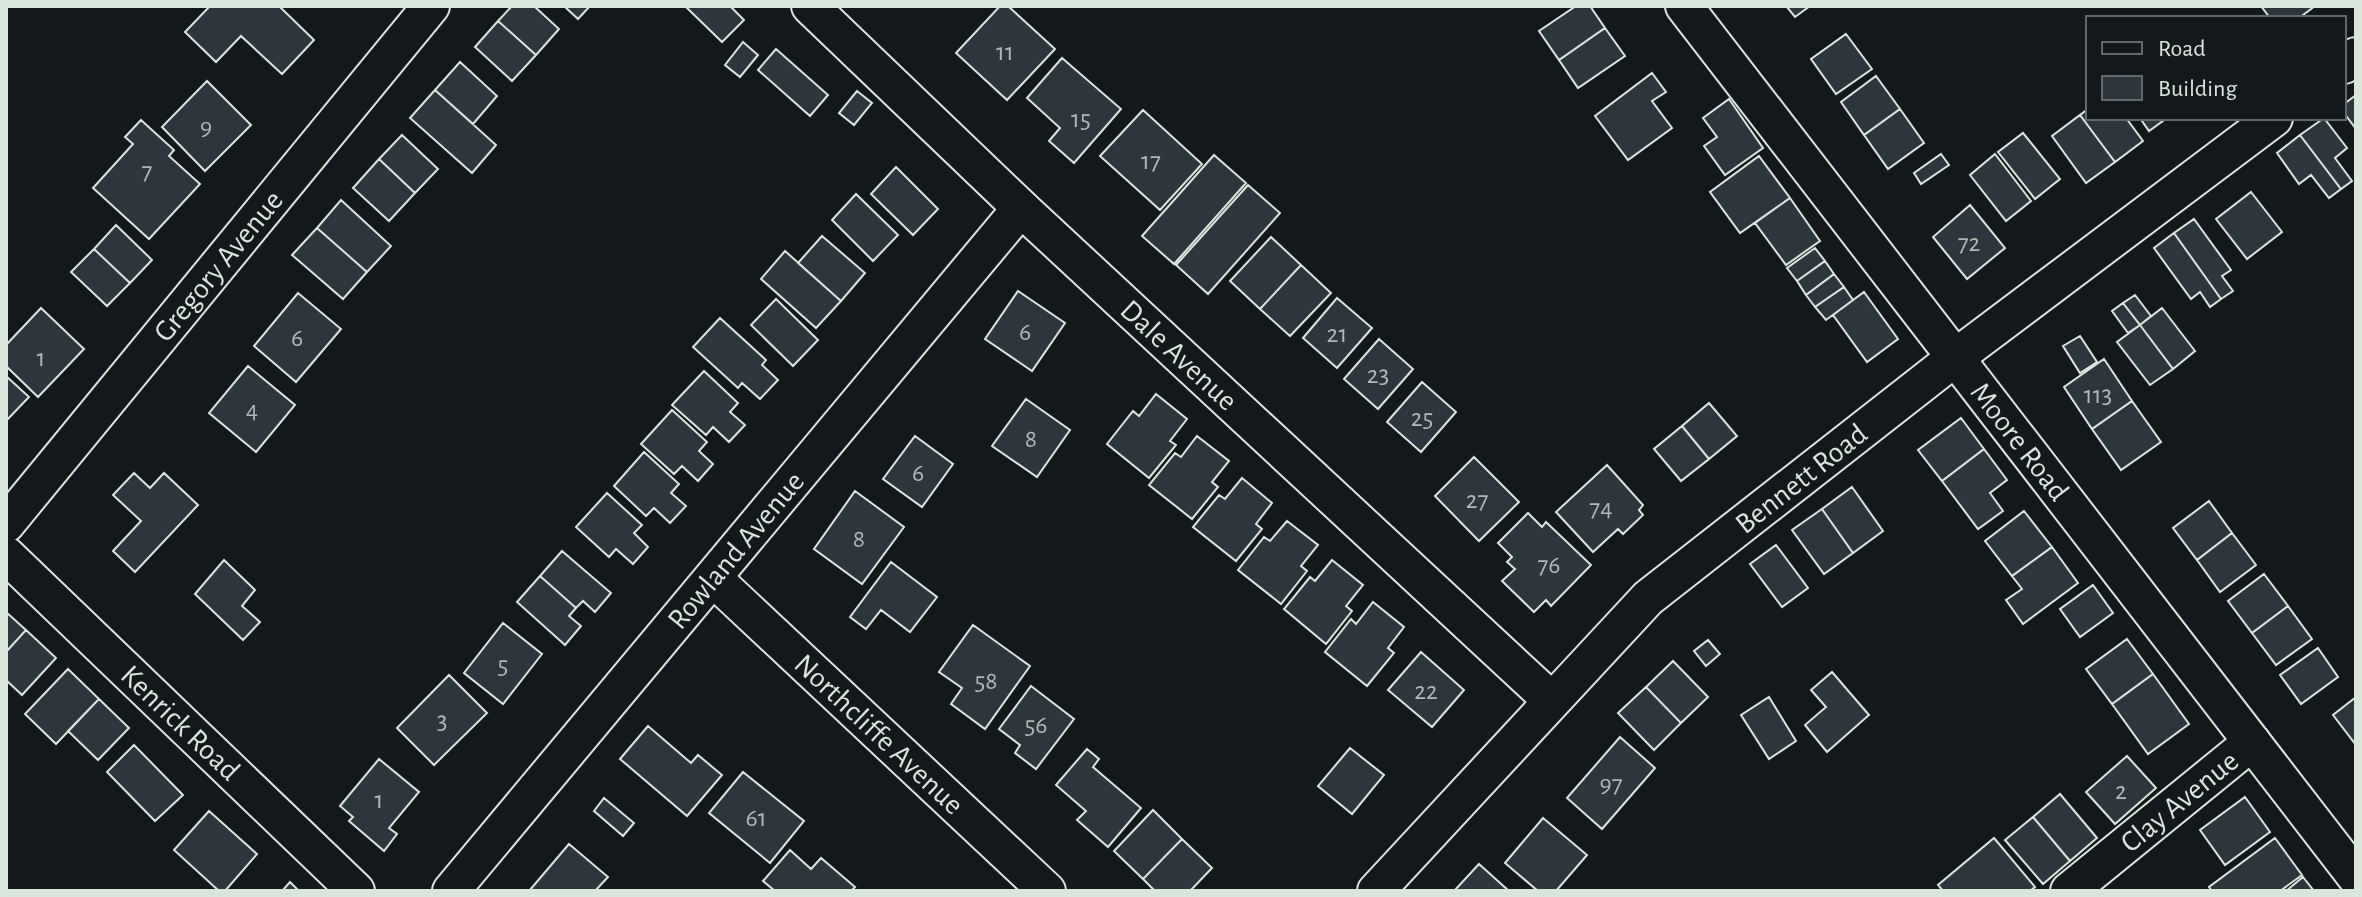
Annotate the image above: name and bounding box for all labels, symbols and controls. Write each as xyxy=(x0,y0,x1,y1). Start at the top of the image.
legend xyxy=(2086,16,2346,120)
text: Road xyxy=(2158,37,2206,61)
house number: 11 xyxy=(996,39,1014,65)
text: Building xyxy=(2158,77,2237,101)
house number: 15 xyxy=(1071,106,1091,132)
house number: 9 xyxy=(200,114,212,140)
house number: 17 xyxy=(1141,148,1161,174)
house number: 7 xyxy=(142,158,153,184)
street label: Gregory Avenue xyxy=(148,185,289,347)
house number: 72 xyxy=(1958,230,1980,256)
street label: Dale Avenue xyxy=(1114,295,1243,417)
house number: 6 xyxy=(1019,319,1031,345)
house number: 21 xyxy=(1327,321,1347,347)
house number: 6 xyxy=(291,325,303,351)
house number: 1 xyxy=(37,345,45,371)
house number: 23 xyxy=(1367,362,1389,388)
street label: Moore Road xyxy=(1964,377,2074,507)
house number: 113 xyxy=(2084,382,2112,408)
house number: 4 xyxy=(246,397,258,423)
house number: 25 xyxy=(1411,405,1433,431)
street label: Bennett Road xyxy=(1730,419,1873,540)
house number: 8 xyxy=(1025,426,1037,452)
house number: 6 xyxy=(912,460,924,486)
street label: Rowland Avenue xyxy=(662,466,810,635)
house number: 27 xyxy=(1466,487,1488,513)
house number: 74 xyxy=(1589,495,1613,521)
house number: 8 xyxy=(853,526,865,552)
house number: 76 xyxy=(1537,552,1561,578)
street label: Northcliffe Avenue xyxy=(788,649,969,821)
house number: 5 xyxy=(498,652,508,678)
street label: Kenrick Road xyxy=(115,660,245,787)
house number: 58 xyxy=(974,668,998,694)
house number: 22 xyxy=(1414,678,1438,704)
house number: 3 xyxy=(437,708,447,734)
house number: 56 xyxy=(1024,712,1048,738)
street label: Clay Avenue xyxy=(2115,746,2244,859)
house number: 97 xyxy=(1599,771,1623,797)
house number: 2 xyxy=(2115,778,2127,804)
house number: 1 xyxy=(375,787,383,813)
house number: 61 xyxy=(745,805,767,831)

